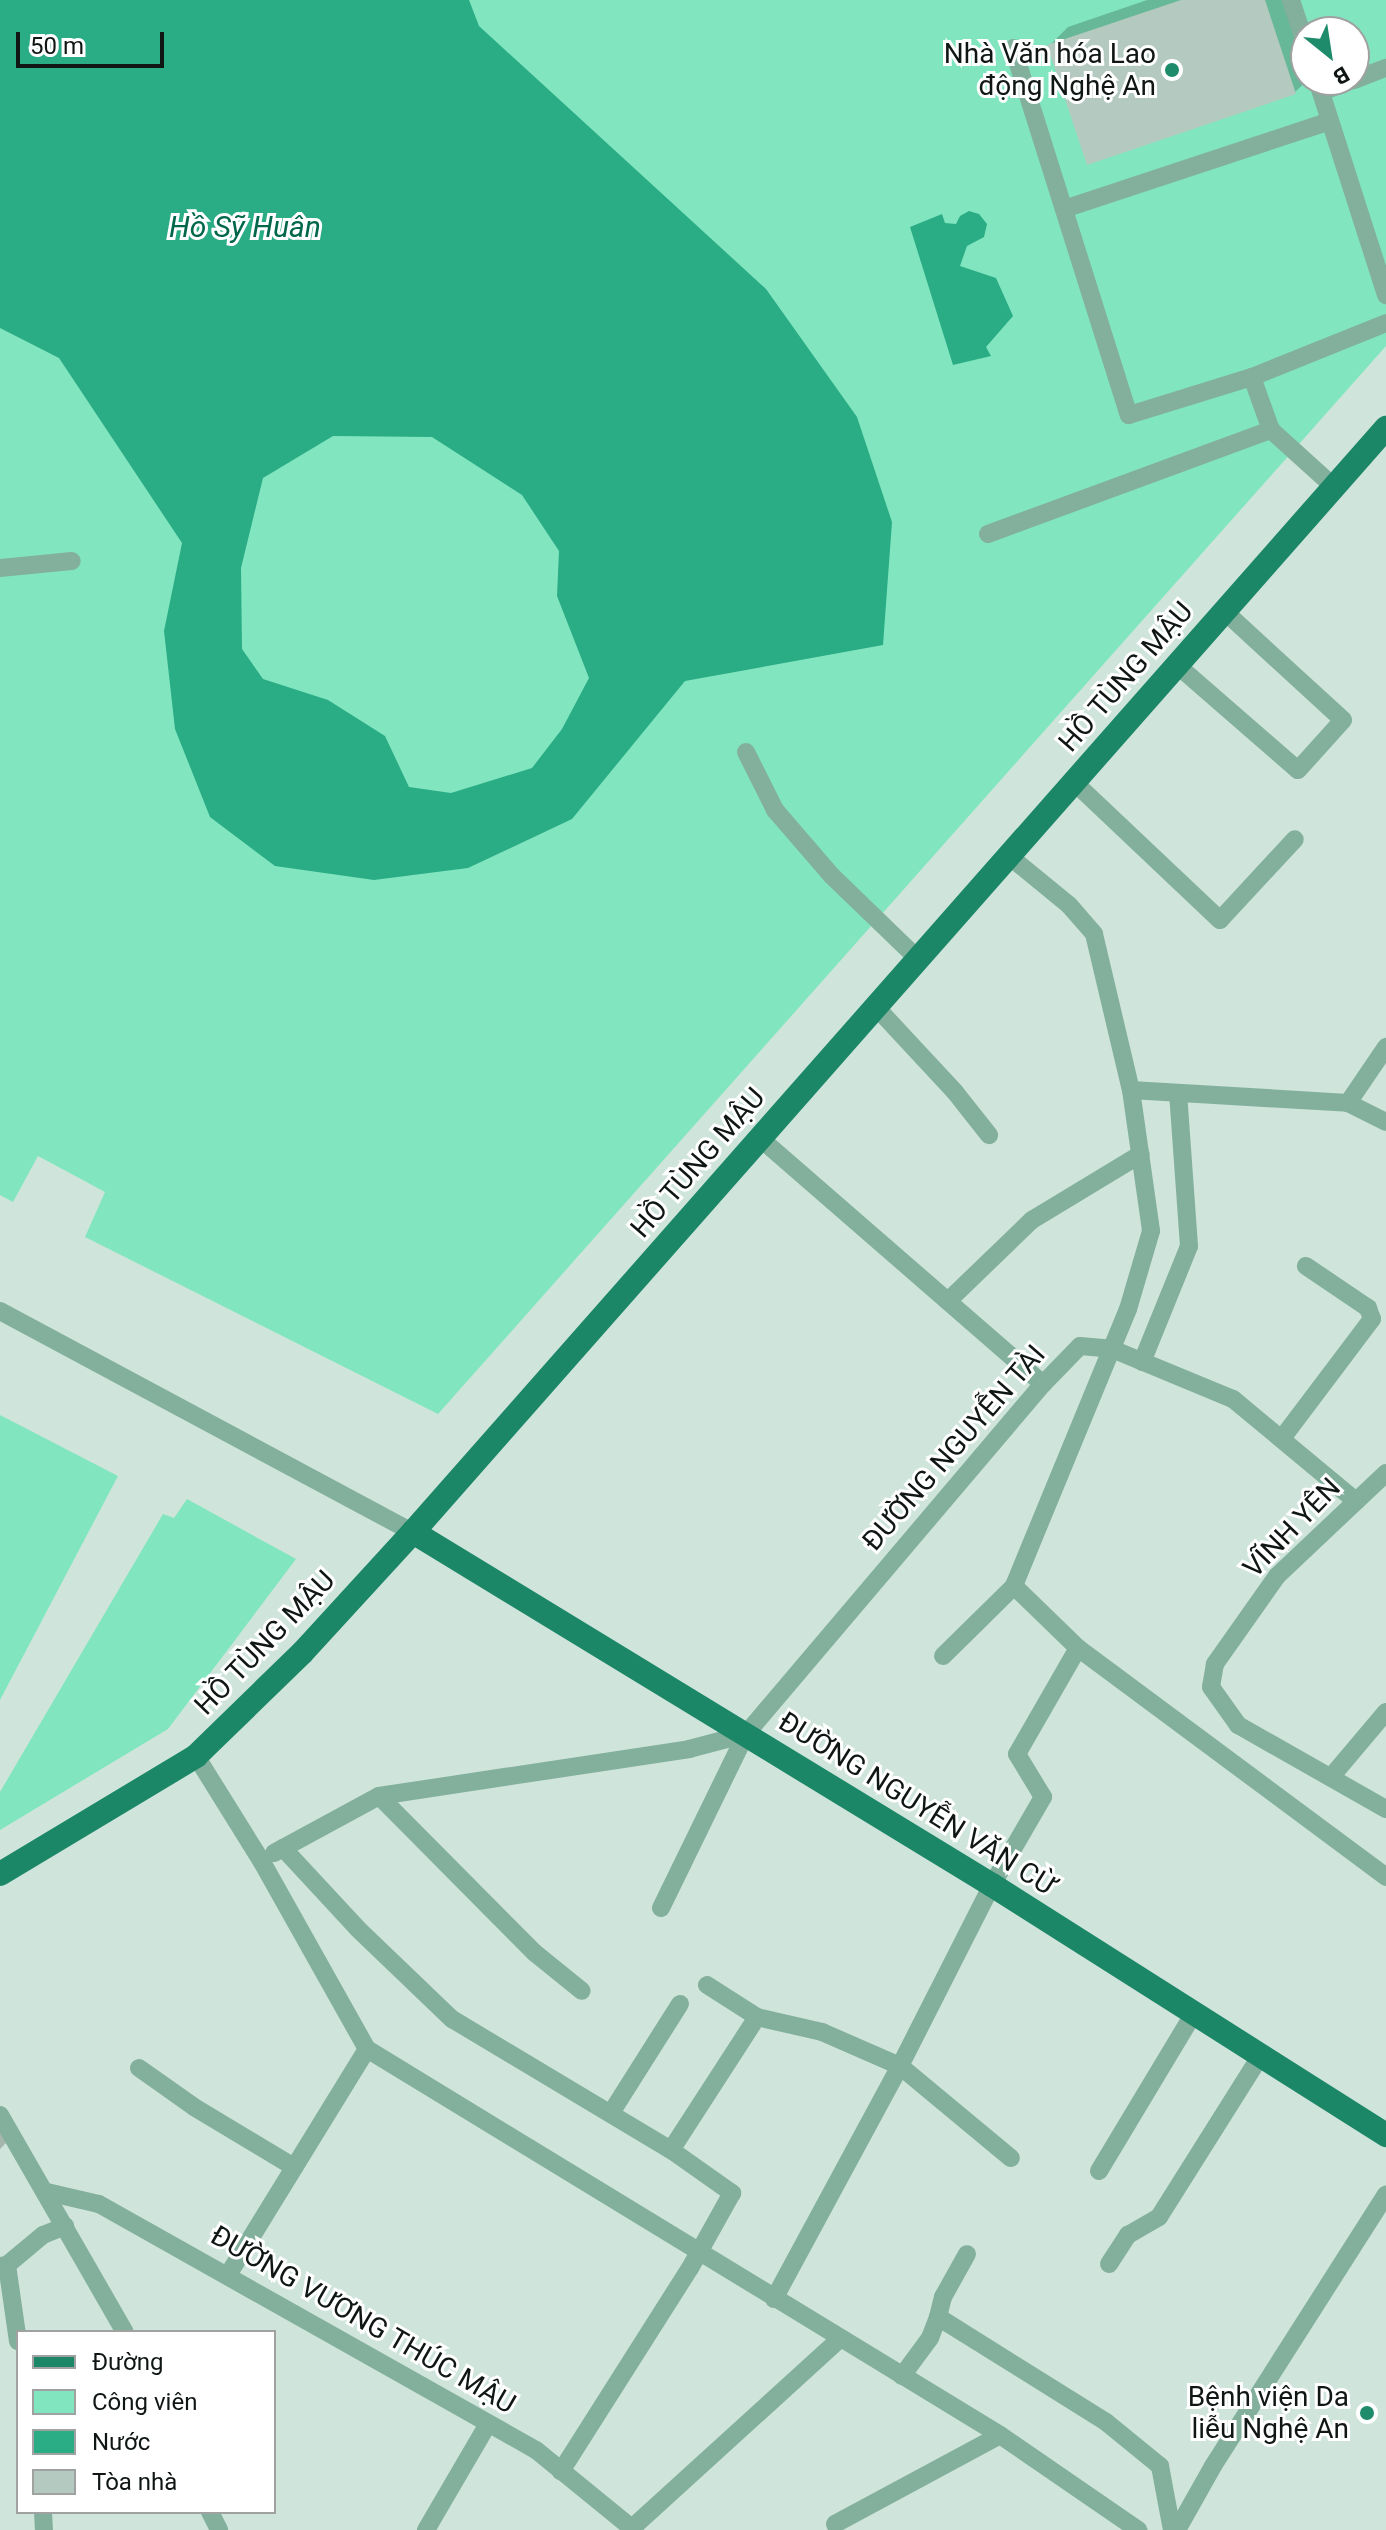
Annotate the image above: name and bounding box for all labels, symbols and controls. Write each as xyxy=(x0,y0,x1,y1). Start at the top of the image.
scale bar xyxy=(20,16,168,66)
north arrow xyxy=(1290,16,1370,96)
text: 50 m xyxy=(30,32,84,60)
place label: Nhà Văn hóa Lao động Nghệ An xyxy=(944,37,1156,103)
marker: Nhà Văn hóa Lao động Nghệ An xyxy=(1163,61,1181,79)
text: B xyxy=(1329,61,1354,90)
water label: Hồ Sỹ Huân xyxy=(169,209,321,245)
street label: HỒ TÙNG MẬU xyxy=(1052,595,1200,759)
street label: HỒ TÙNG MẬU xyxy=(624,1081,772,1245)
street label: ĐƯỜNG NGUYỄN TÀI xyxy=(855,1338,1053,1558)
street label: VĨNH YÊN xyxy=(1236,1471,1348,1585)
street label: HỒ TÙNG MẬU xyxy=(188,1564,342,1722)
street label: ĐƯỜNG NGUYỄN VĂN CỪ xyxy=(772,1705,1062,1903)
street label: ĐƯỜNG VƯƠNG THÚC MẬU xyxy=(204,2219,522,2421)
legend xyxy=(16,2330,276,2514)
text: Đường xyxy=(92,2348,163,2376)
place label: Bệnh viện Da liễu Nghệ An xyxy=(1188,2380,1349,2446)
text: Công viên xyxy=(92,2388,197,2416)
marker: Bệnh viện Da liễu Nghệ An xyxy=(1356,2402,1378,2424)
text: Nước xyxy=(92,2428,150,2456)
text: Tòa nhà xyxy=(92,2468,177,2496)

